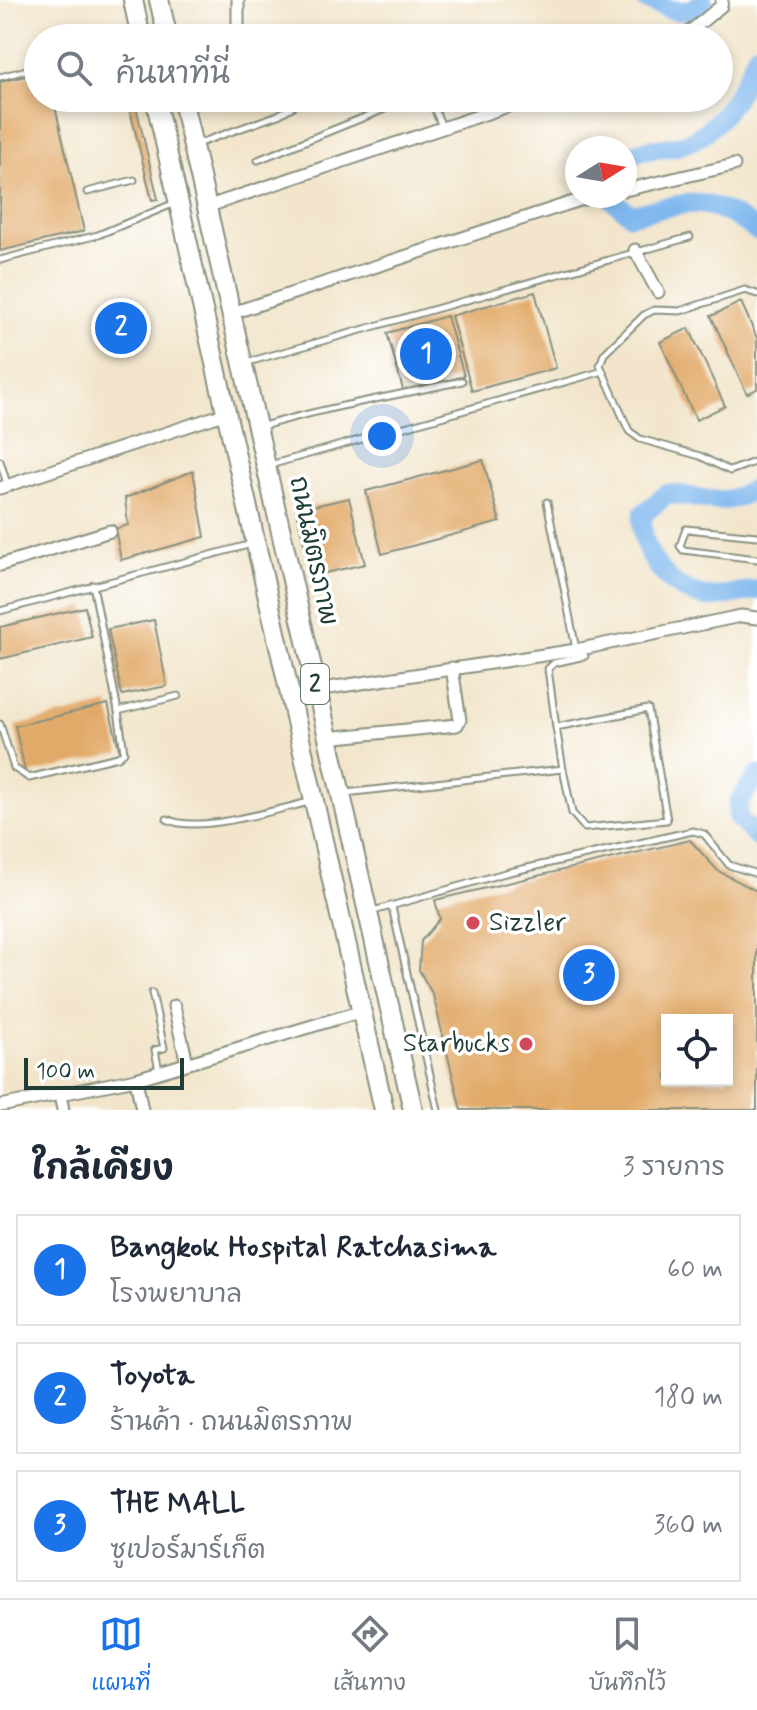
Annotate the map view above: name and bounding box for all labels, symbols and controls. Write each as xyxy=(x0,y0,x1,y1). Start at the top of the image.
search box xyxy=(24,24,733,112)
icon: search xyxy=(52,46,96,90)
text: ค้นหาที่นี่ xyxy=(116,55,230,94)
north arrow xyxy=(565,136,637,208)
pin: 2 xyxy=(95,298,147,358)
pin: 1 xyxy=(400,324,452,384)
your location xyxy=(362,416,402,456)
street label: ถนนมิตรภาพ xyxy=(281,473,345,629)
road number: 2 xyxy=(301,664,329,704)
place label: Sizzler xyxy=(489,906,566,940)
marker: Sizzler xyxy=(464,914,482,932)
pin: 3 xyxy=(563,945,615,1005)
map controls xyxy=(661,1014,733,1086)
button: locate xyxy=(661,1014,733,1086)
place label: Starbucks xyxy=(403,1027,510,1061)
marker: Starbucks xyxy=(517,1035,535,1053)
scale bar xyxy=(24,1054,184,1090)
text: 100 m xyxy=(36,1058,95,1086)
text: ใกล้เคียง xyxy=(32,1147,174,1192)
text: 3 รายการ xyxy=(623,1151,725,1185)
text: Bangkok Hospital Ratchasima xyxy=(110,1228,496,1267)
text: 1 xyxy=(54,1253,66,1287)
text: 60 m xyxy=(667,1253,723,1287)
text: โรงพยาบาล xyxy=(110,1278,242,1312)
text: Toyota xyxy=(110,1356,194,1395)
text: 2 xyxy=(54,1381,66,1415)
text: 180 m xyxy=(654,1381,723,1415)
text: ร้านค้า · ถนนมิตรภาพ xyxy=(110,1406,353,1440)
text: THE MALL xyxy=(110,1484,245,1523)
text: 3 xyxy=(54,1509,66,1543)
text: 360 m xyxy=(654,1509,723,1543)
text: ซูเปอร์มาร์เก็ต xyxy=(110,1534,266,1568)
tab: แผนที่ xyxy=(91,1612,151,1698)
tab: เส้นทาง xyxy=(333,1612,406,1698)
tab: บันทึกไว้ xyxy=(588,1612,666,1698)

